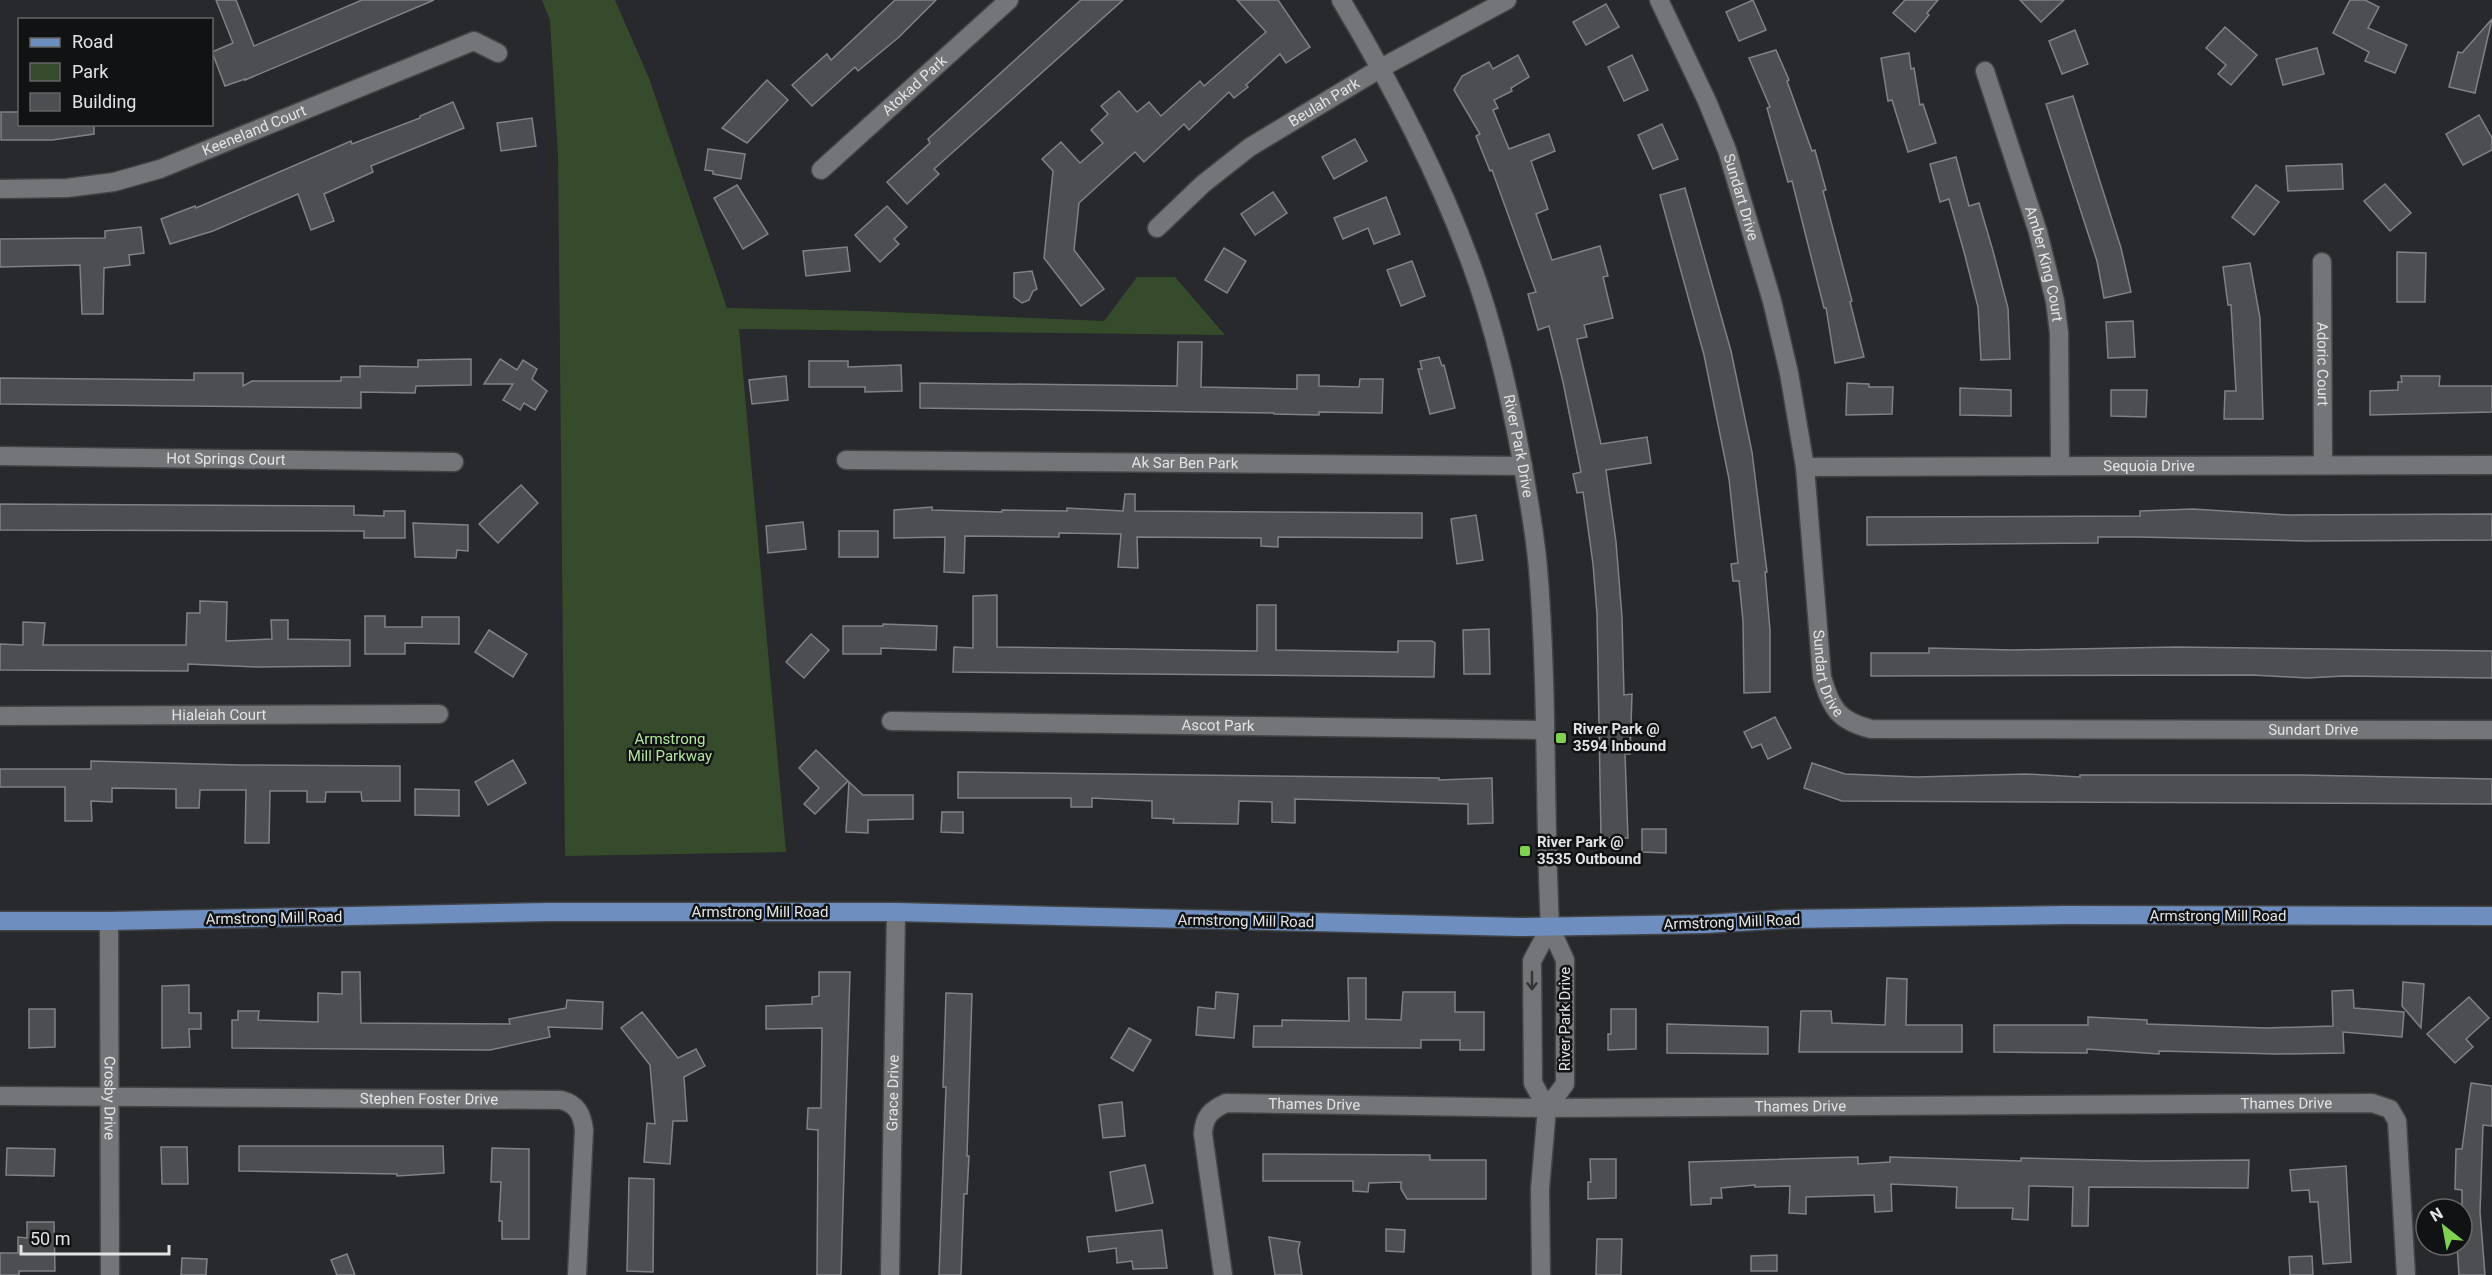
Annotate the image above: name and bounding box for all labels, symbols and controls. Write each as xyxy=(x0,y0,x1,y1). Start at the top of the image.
legend xyxy=(18,18,213,126)
text: Road xyxy=(72,31,113,52)
street label: Atokad Park xyxy=(878,51,951,119)
text: Park xyxy=(72,61,109,82)
street label: Beulah Park xyxy=(1285,74,1363,131)
text: Building xyxy=(72,91,136,112)
street label: Keeneland Court xyxy=(200,101,309,160)
street label: Sundart Drive xyxy=(1720,152,1763,243)
street label: Amber King Court xyxy=(2021,204,2067,323)
street label: Adoric Court xyxy=(2313,322,2332,406)
street label: River Park Drive xyxy=(1500,393,1537,499)
street label: Hot Springs Court xyxy=(166,449,286,469)
street label: Ak Sar Ben Park xyxy=(1132,454,1239,472)
street label: Sequoia Drive xyxy=(2103,457,2195,475)
street label: Sundart Drive xyxy=(1809,629,1847,721)
street label: Hialeiah Court xyxy=(171,706,267,724)
street label: Ascot Park xyxy=(1181,716,1255,735)
place label: River Park @ 3594 Inbound xyxy=(1573,720,1666,755)
street label: Sundart Drive xyxy=(2268,721,2358,739)
park label: Armstrong Mill Parkway xyxy=(628,730,712,765)
marker: River Park @ 3594 Inbound xyxy=(1554,731,1568,745)
place label: River Park @ 3535 Outbound xyxy=(1537,833,1641,868)
marker: River Park @ 3535 Outbound xyxy=(1518,844,1532,858)
street label: Armstrong Mill Road xyxy=(692,903,828,921)
street label: Armstrong Mill Road xyxy=(2150,907,2286,925)
street label: Armstrong Mill Road xyxy=(205,908,343,928)
street label: Armstrong Mill Road xyxy=(1177,911,1315,931)
street label: Armstrong Mill Road xyxy=(1663,911,1801,933)
street label: River Park Drive xyxy=(1556,967,1574,1071)
one-way arrow xyxy=(1526,970,1538,990)
street label: Grace Drive xyxy=(883,1055,903,1131)
street label: Crosby Drive xyxy=(100,1056,119,1140)
street label: Stephen Foster Drive xyxy=(360,1090,498,1109)
street label: Thames Drive xyxy=(2240,1094,2332,1113)
street label: Thames Drive xyxy=(1268,1095,1360,1114)
street label: Thames Drive xyxy=(1754,1097,1846,1116)
north arrow xyxy=(2414,1197,2474,1257)
text: N xyxy=(2427,1204,2446,1226)
scale bar xyxy=(21,1218,170,1256)
text: 50 m xyxy=(30,1228,70,1249)

